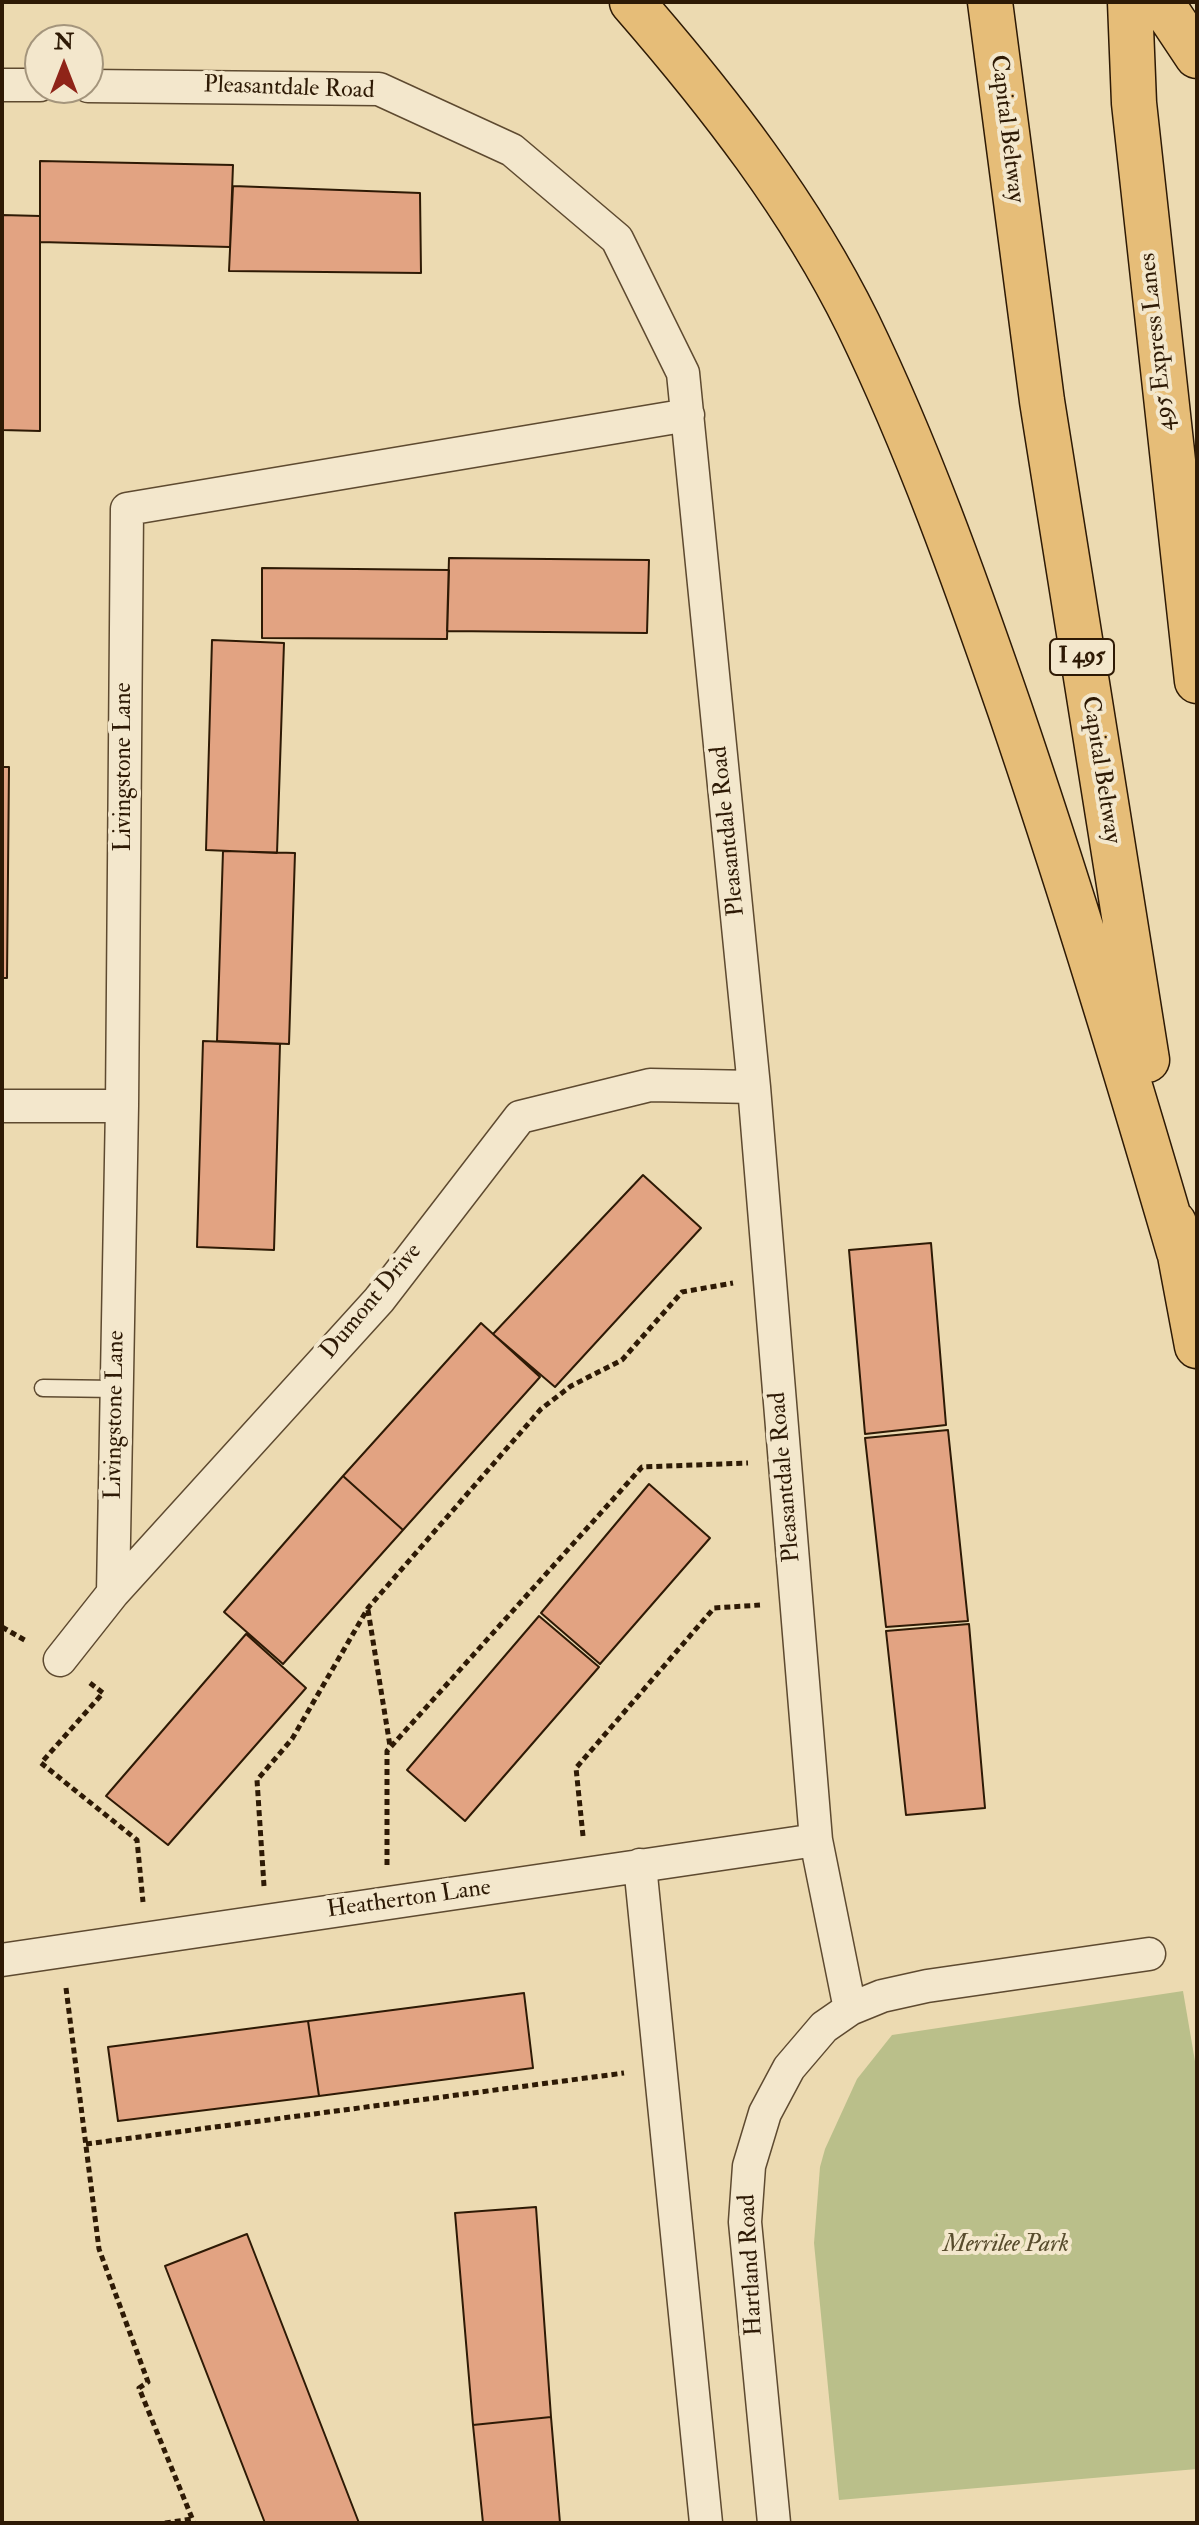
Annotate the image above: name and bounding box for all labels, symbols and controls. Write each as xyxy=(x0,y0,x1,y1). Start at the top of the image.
north arrow xyxy=(24,24,104,104)
text: N xyxy=(54,28,74,56)
street label: Capital Beltway xyxy=(983,53,1029,205)
street label: Pleasantdale Road xyxy=(203,72,375,106)
street label: 495 Express Lanes xyxy=(1134,251,1182,433)
road number: I 495 xyxy=(1050,639,1114,675)
street label: Livingstone Lane xyxy=(111,682,139,852)
street label: Capital Beltway xyxy=(1074,694,1126,846)
street label: Pleasantdale Road xyxy=(706,744,752,918)
street label: Dumont Drive xyxy=(315,1238,429,1366)
street label: Livingstone Lane xyxy=(100,1330,132,1500)
street label: Pleasantdale Road xyxy=(764,1391,808,1563)
street label: Heatherton Lane xyxy=(325,1874,493,1926)
street label: Hartland Road xyxy=(734,2194,770,2336)
park label: Merrilee Park xyxy=(943,2232,1069,2260)

